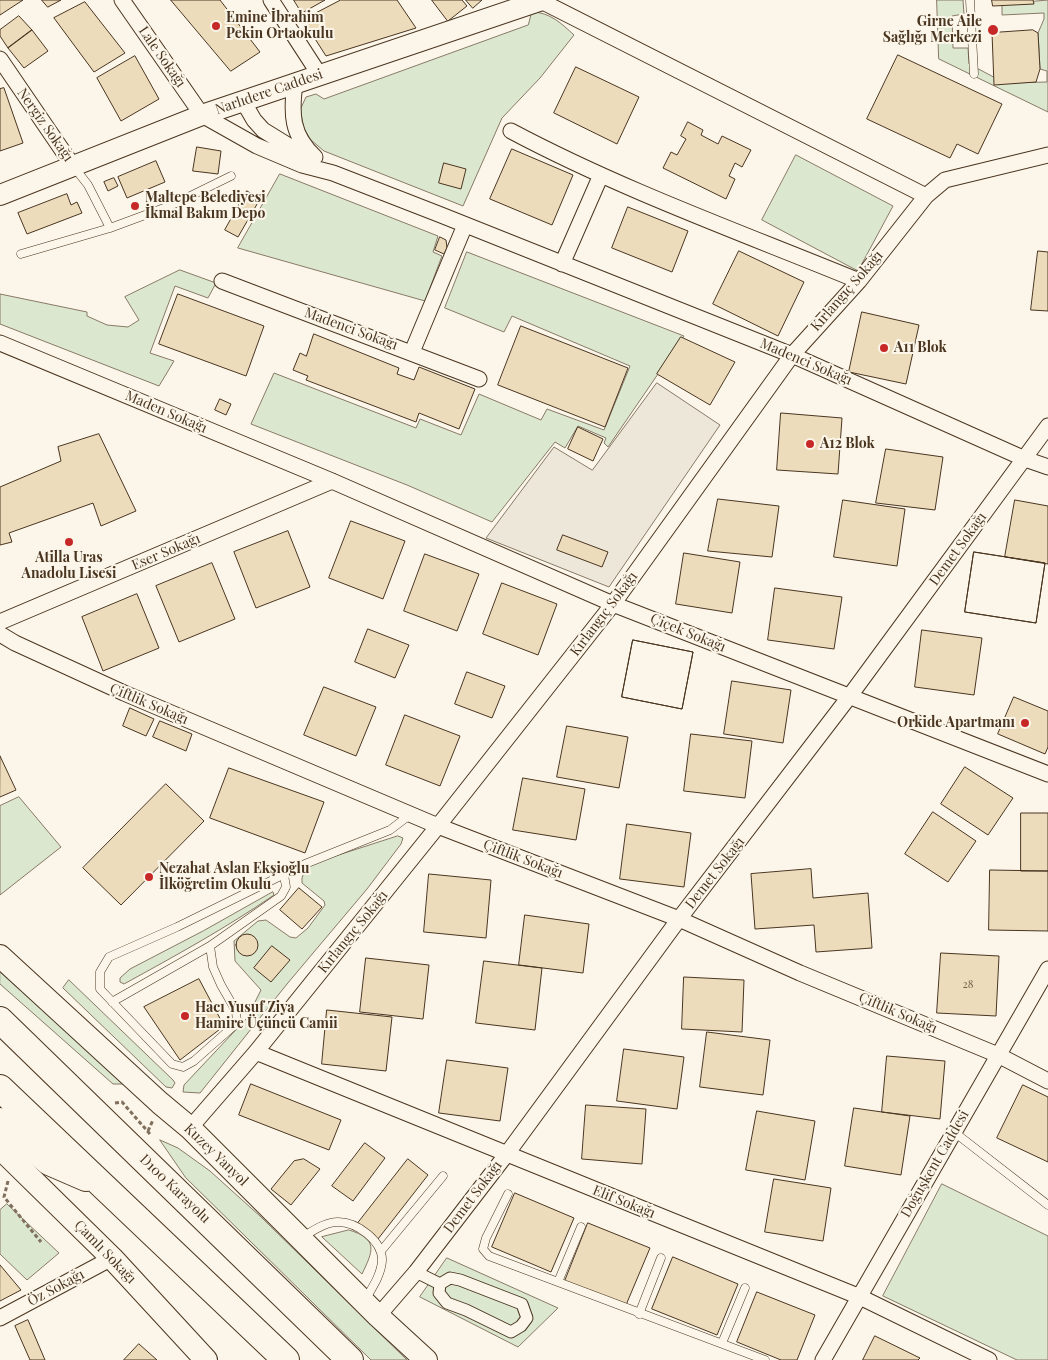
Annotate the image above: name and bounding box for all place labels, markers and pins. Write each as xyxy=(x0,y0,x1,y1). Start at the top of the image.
place label: Emine İbrahim Pekin Ortaokulu xyxy=(226,10,333,42)
place label: Girne Aile Sağlığı Merkezi xyxy=(883,14,982,46)
marker: Emine İbrahim Pekin Ortaokulu xyxy=(210,20,222,32)
marker: Girne Aile Sağlığı Merkezi xyxy=(986,23,1000,37)
place label: Maltepe Belediyesi İkmal Bakım Depo xyxy=(145,190,266,222)
marker: Maltepe Belediyesi İkmal Bakım Depo xyxy=(129,200,141,212)
place label: A11 Blok xyxy=(894,340,947,356)
marker: A11 Blok xyxy=(878,342,890,354)
place label: A12 Blok xyxy=(820,436,875,452)
marker: A12 Blok xyxy=(804,438,816,450)
marker: Atilla Uras Anadolu Lisesi xyxy=(63,536,75,548)
place label: Atilla Uras Anadolu Lisesi xyxy=(22,550,116,582)
place label: Orkide Apartmanı xyxy=(897,715,1015,731)
marker: Orkide Apartmanı xyxy=(1019,717,1031,729)
place label: Nezahat Aslan Ekşioğlu İlköğretim Okulu xyxy=(159,861,309,894)
marker: Nezahat Aslan Ekşioğlu İlköğretim Okulu xyxy=(143,871,155,883)
place label: Hacı Yusuf Ziya Hamire Üçüncü Camii xyxy=(195,1000,338,1032)
marker: Hacı Yusuf Ziya Hamire Üçüncü Camii xyxy=(179,1010,191,1022)

